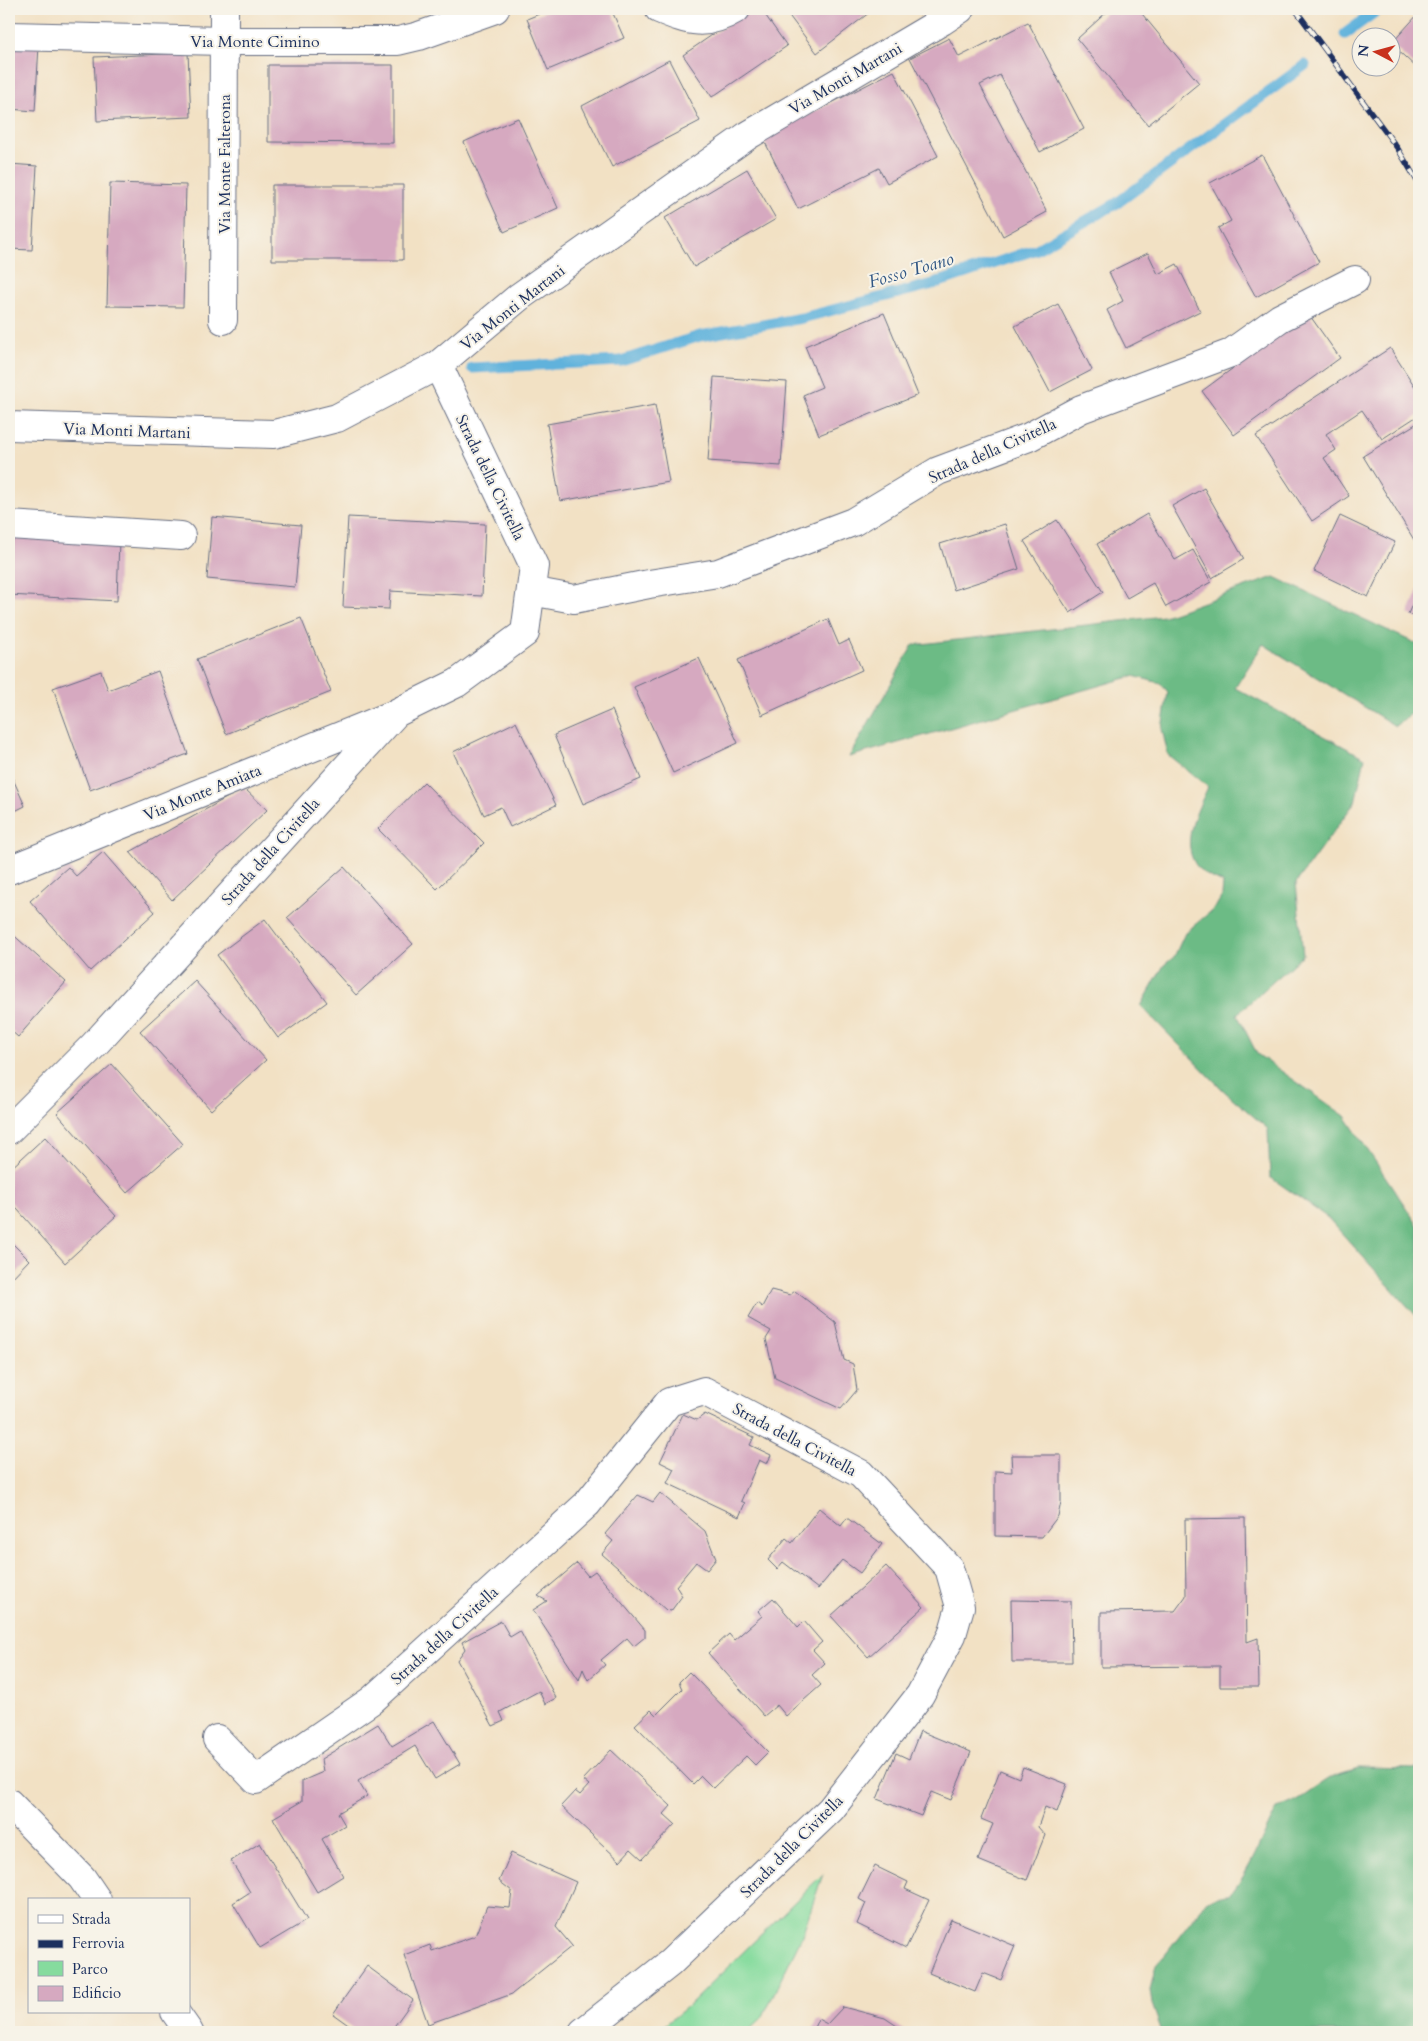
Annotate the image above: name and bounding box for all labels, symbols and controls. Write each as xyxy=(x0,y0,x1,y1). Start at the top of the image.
north arrow xyxy=(1350,28,1400,78)
street label: Via Monte Cimino xyxy=(190,31,320,53)
street label: Via Monti Martani xyxy=(785,37,907,120)
text: N xyxy=(1353,44,1374,58)
street label: Via Monte Falterona xyxy=(214,94,236,234)
water label: Fosso Toano xyxy=(866,246,957,295)
street label: Via Monti Martani xyxy=(456,260,570,356)
street label: Strada della Civitella xyxy=(450,411,530,544)
street label: Strada della Civitella xyxy=(925,413,1060,489)
street label: Via Monti Martani xyxy=(63,418,192,444)
street label: Via Monte Amiata xyxy=(140,759,265,827)
street label: Strada della Civitella xyxy=(217,793,325,910)
street label: Strada della Civitella xyxy=(729,1398,860,1482)
street label: Strada della Civitella xyxy=(386,1582,503,1690)
street label: Strada della Civitella xyxy=(735,1790,848,1903)
legend xyxy=(28,1898,190,2014)
text: Strada xyxy=(72,1909,111,1929)
text: Ferrovia xyxy=(72,1933,125,1953)
text: Parco xyxy=(72,1959,108,1979)
text: Edificio xyxy=(72,1983,121,2003)

